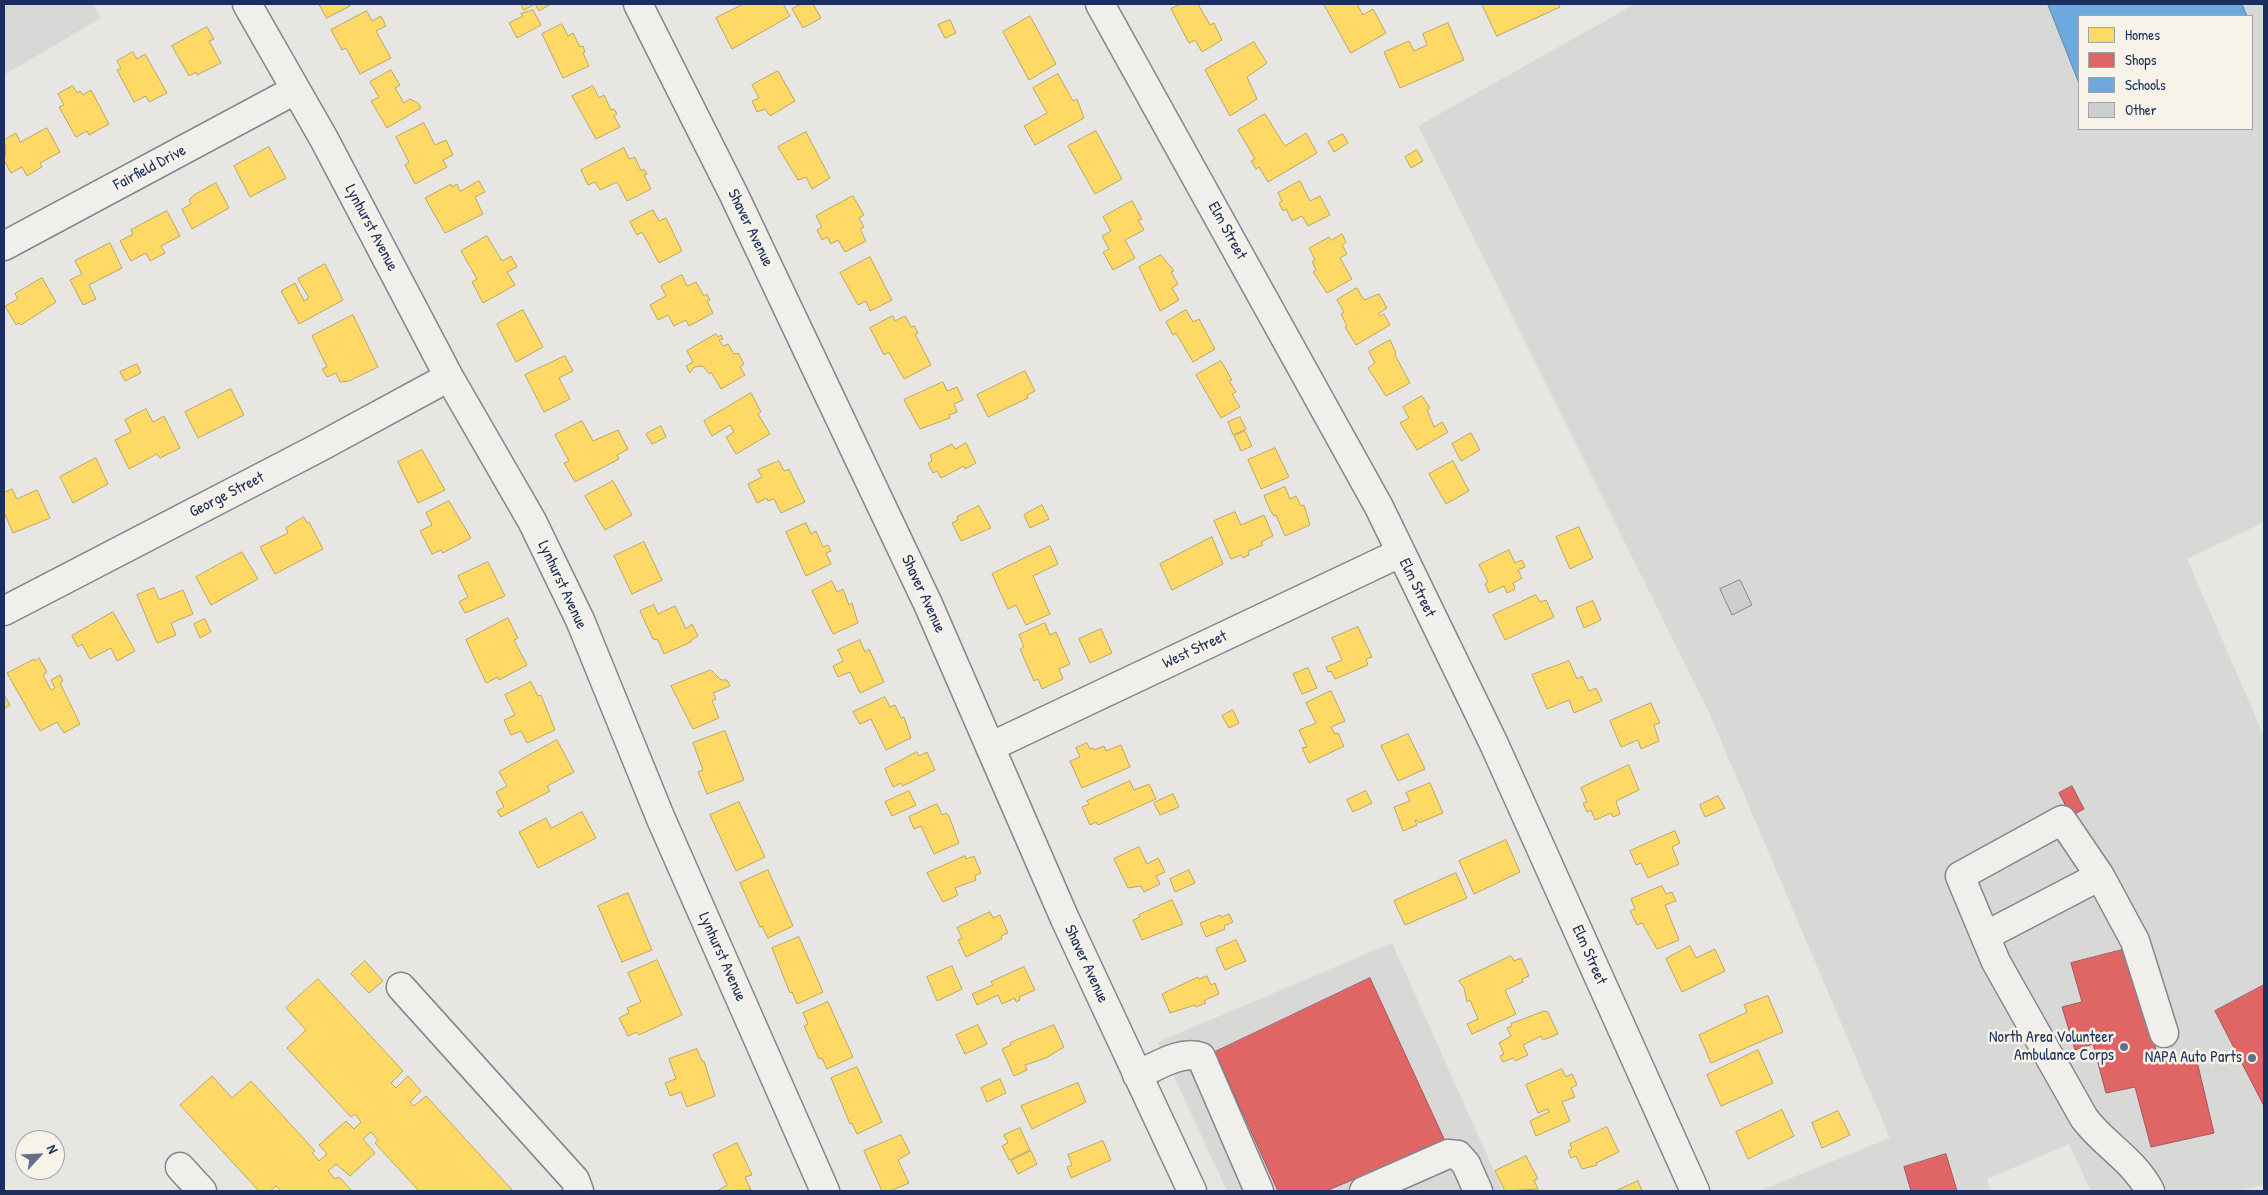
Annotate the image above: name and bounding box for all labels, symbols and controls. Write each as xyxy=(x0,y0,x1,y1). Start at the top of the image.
legend xyxy=(2078,15,2253,130)
text: Homes xyxy=(2125,24,2160,45)
text: Shops xyxy=(2125,49,2156,70)
text: Schools xyxy=(2125,74,2166,95)
text: Other xyxy=(2125,99,2157,120)
street label: Fairfield Drive xyxy=(111,141,189,195)
street label: Lynhurst Avenue xyxy=(340,181,402,275)
street label: Shaver Avenue xyxy=(723,186,777,270)
street label: Elm Street xyxy=(1203,199,1251,263)
street label: George Street xyxy=(187,468,267,522)
street label: Lynhurst Avenue xyxy=(533,538,591,632)
street label: Shaver Avenue xyxy=(897,552,949,636)
street label: Elm Street xyxy=(1395,555,1439,621)
street label: West Street xyxy=(1160,627,1230,673)
street label: Lynhurst Avenue xyxy=(694,910,750,1004)
street label: Shaver Avenue xyxy=(1060,922,1112,1006)
street label: Elm Street xyxy=(1567,922,1611,988)
place label: North Area Volunteer Ambulance Corps xyxy=(1989,1028,2114,1066)
marker: North Area Volunteer Ambulance Corps xyxy=(2118,1041,2130,1053)
place label: NAPA Auto Parts xyxy=(2145,1048,2242,1068)
marker: NAPA Auto Parts xyxy=(2246,1052,2258,1064)
north arrow xyxy=(15,1130,65,1180)
text: N xyxy=(43,1141,63,1156)

